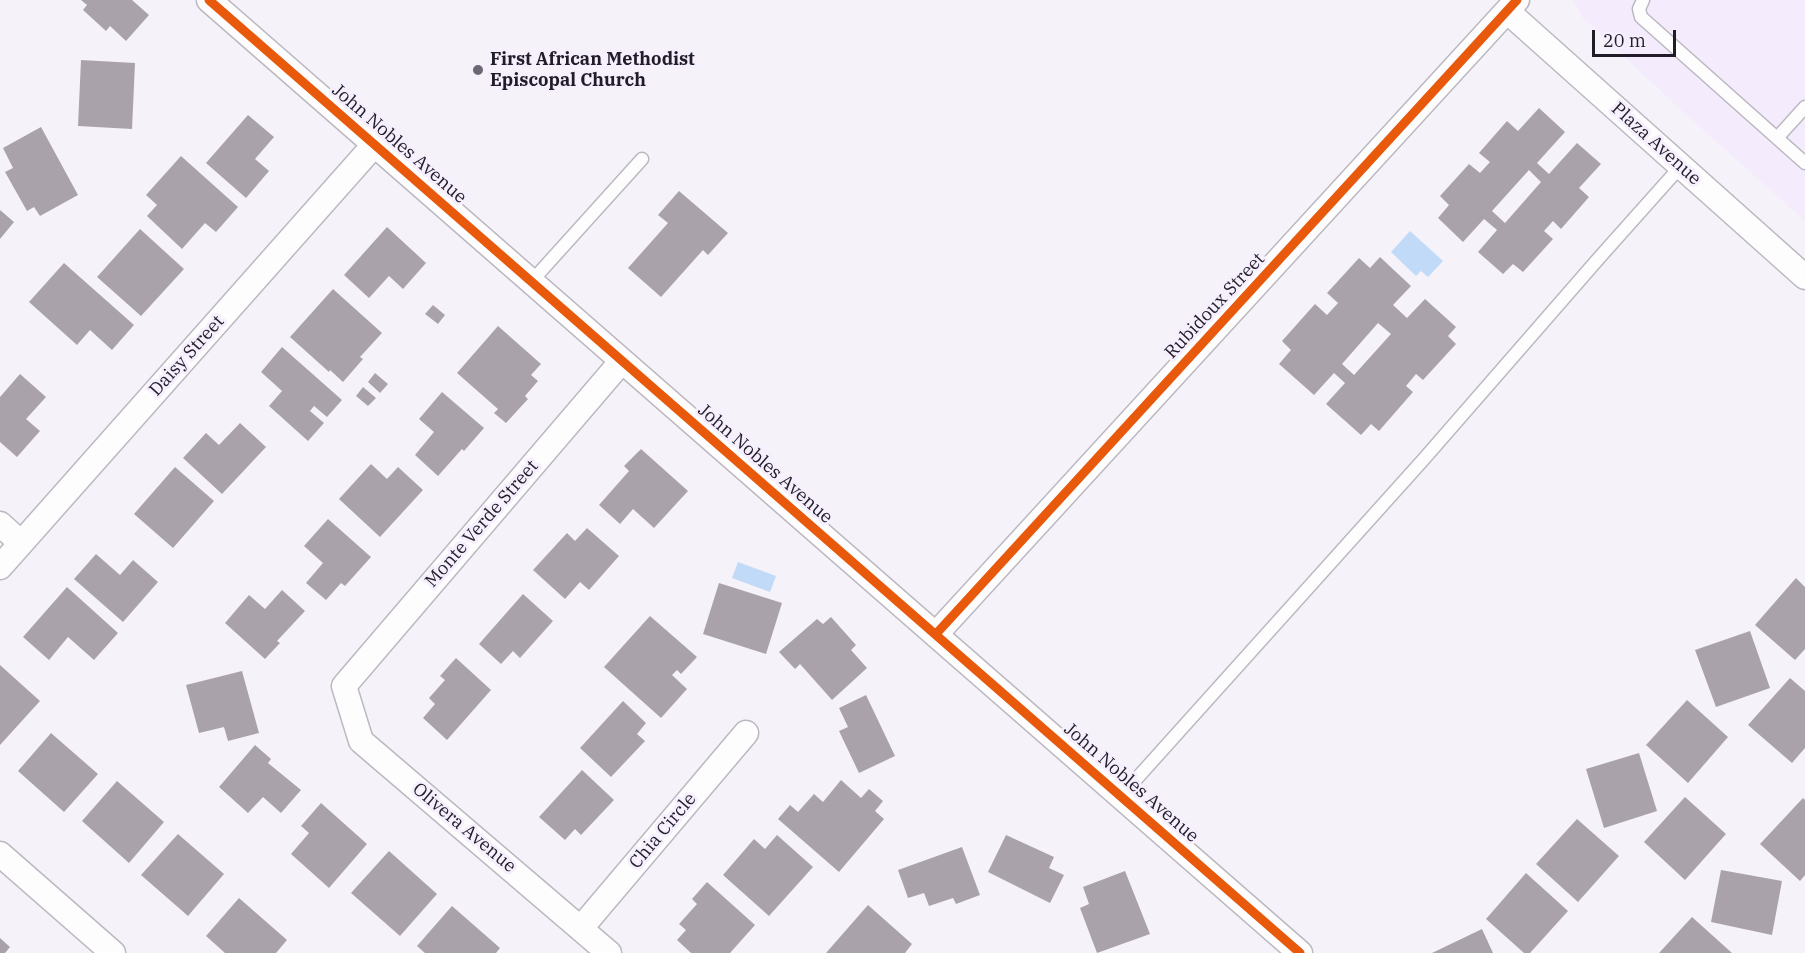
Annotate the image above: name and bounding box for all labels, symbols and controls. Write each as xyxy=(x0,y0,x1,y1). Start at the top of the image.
scale bar xyxy=(1595,18,1679,56)
text: 20 m xyxy=(1603,29,1646,52)
place label: First African Methodist Episcopal Church xyxy=(490,49,695,92)
marker: First African Methodist Episcopal Church xyxy=(471,63,485,77)
street label: John Nobles Avenue xyxy=(327,80,471,208)
street label: Plaza Avenue xyxy=(1607,98,1705,190)
street label: Rubidoux Street xyxy=(1161,249,1269,363)
street label: Daisy Street xyxy=(145,311,229,401)
street label: John Nobles Avenue xyxy=(693,400,837,528)
street label: Monte Verde Street xyxy=(421,456,543,592)
street label: John Nobles Avenue xyxy=(1059,719,1203,847)
street label: Olivera Avenue xyxy=(408,778,520,878)
street label: Chia Circle xyxy=(625,789,701,873)

